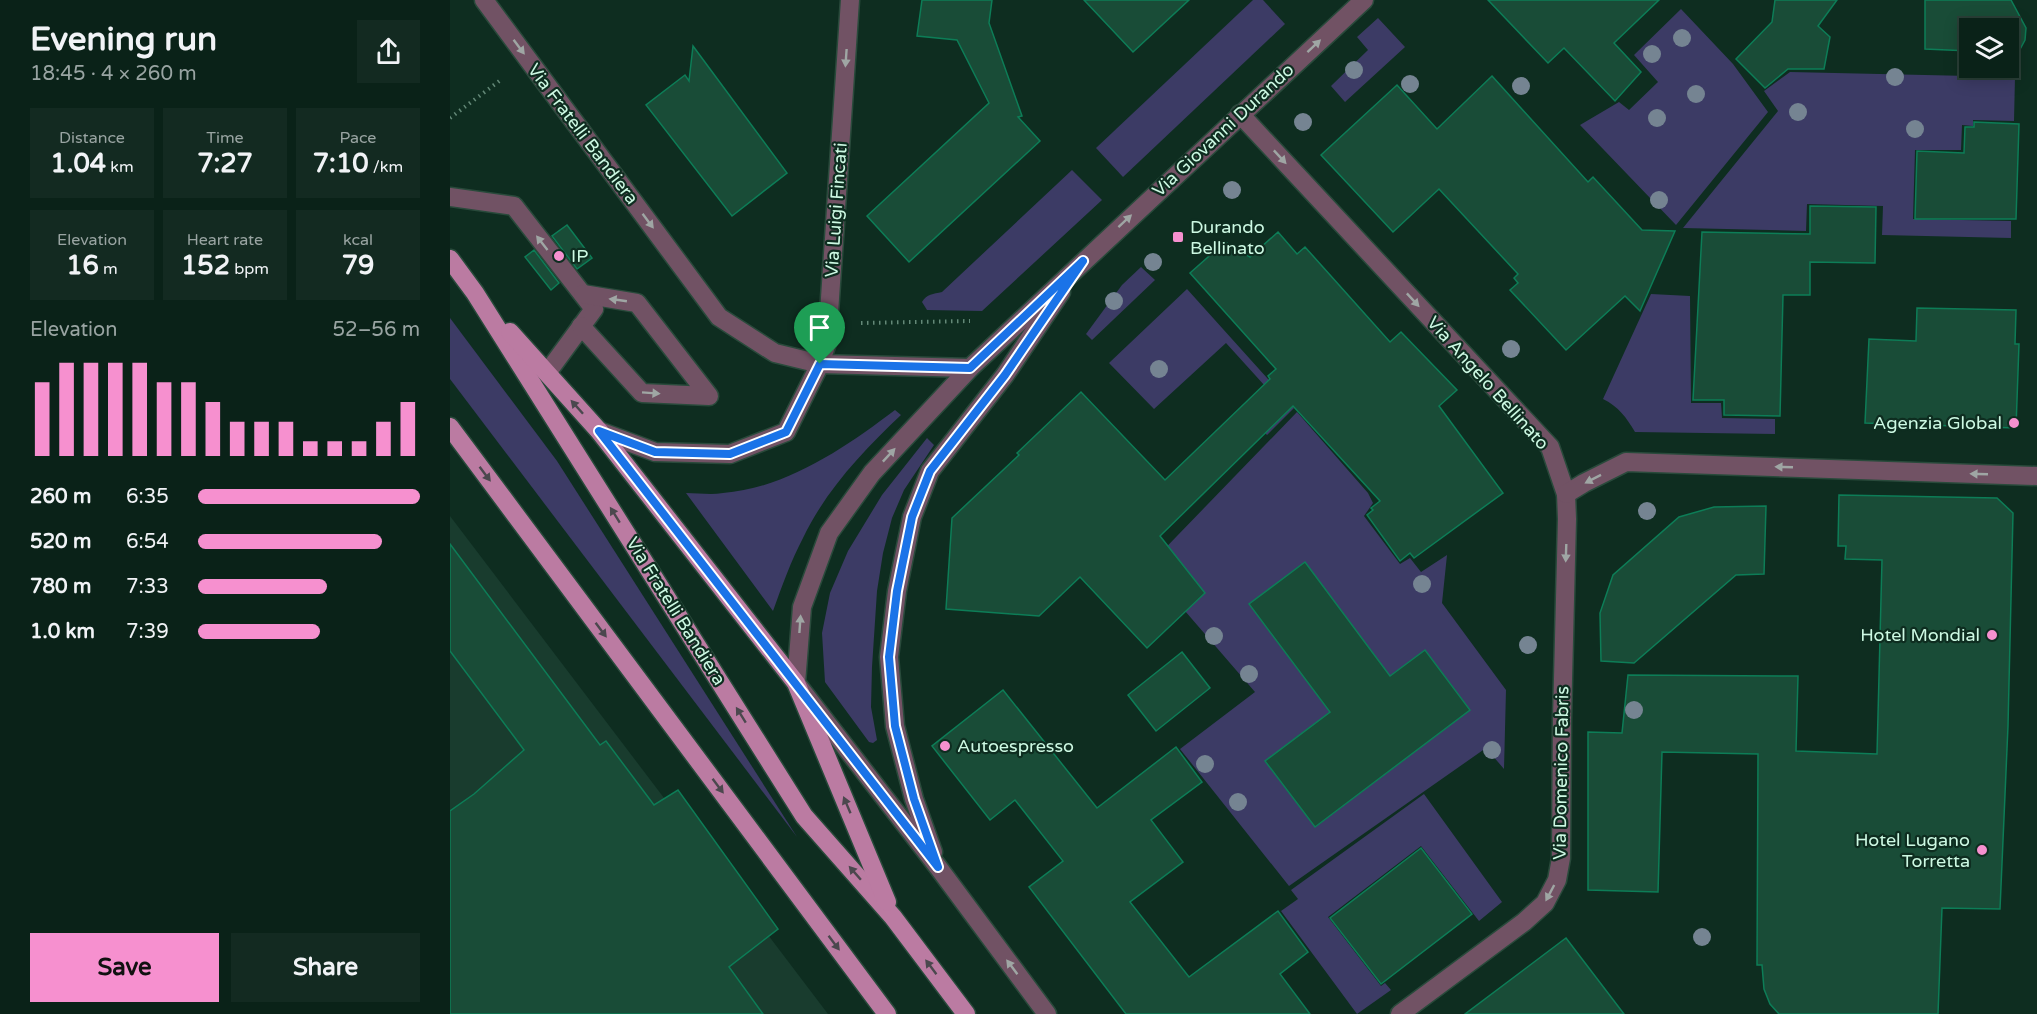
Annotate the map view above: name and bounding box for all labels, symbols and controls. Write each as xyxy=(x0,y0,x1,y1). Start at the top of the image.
map controls xyxy=(1959,18,2019,78)
button: layers xyxy=(1959,18,2019,78)
text: Evening run xyxy=(30,20,217,59)
button: share xyxy=(357,20,420,83)
one-way arrow xyxy=(513,39,525,55)
one-way arrow xyxy=(1306,39,1321,53)
one-way arrow xyxy=(842,49,851,68)
street label: Via Fratelli Bandiera xyxy=(523,59,643,209)
street label: Via Giovanni Durando xyxy=(1148,59,1298,201)
text: 18:45 · 4 × 260 m xyxy=(30,62,197,86)
text: Distance xyxy=(59,128,125,148)
text: Time xyxy=(206,128,244,148)
text: Pace xyxy=(340,128,376,148)
street label: Via Luigi Fincati xyxy=(820,142,852,278)
text: 1.04 xyxy=(50,148,106,179)
text: 7:27 xyxy=(197,148,253,179)
text: 7:10 xyxy=(313,148,369,179)
one-way arrow xyxy=(1272,150,1286,164)
text: km xyxy=(106,157,134,177)
text: /km xyxy=(369,157,403,177)
one-way arrow xyxy=(641,213,653,228)
one-way arrow xyxy=(1118,214,1133,228)
place label: Durando Bellinato xyxy=(1190,216,1265,259)
text: Elevation xyxy=(57,230,127,250)
text: Heart rate xyxy=(187,230,263,250)
text: kcal xyxy=(343,230,373,250)
marker: Durando Bellinato xyxy=(1171,230,1185,244)
one-way arrow xyxy=(536,235,549,251)
place label: IP xyxy=(571,245,588,267)
marker: IP xyxy=(552,249,566,263)
text: 16 xyxy=(66,250,99,281)
text: 152 xyxy=(181,250,230,281)
text: 79 xyxy=(342,250,374,281)
text: m xyxy=(99,259,118,279)
text: bpm xyxy=(230,259,269,279)
one-way arrow xyxy=(1405,292,1419,306)
one-way arrow xyxy=(609,295,628,304)
pin xyxy=(794,302,845,364)
icon: arrive xyxy=(803,311,836,344)
street label: Via Angelo Bellinato xyxy=(1422,312,1554,454)
text: Elevation xyxy=(30,318,117,342)
text: 52–56 m xyxy=(333,318,420,342)
one-way arrow xyxy=(642,389,661,398)
one-way arrow xyxy=(570,399,584,414)
place label: Agenzia Global xyxy=(1873,412,2002,434)
marker: Agenzia Global xyxy=(2007,416,2021,430)
one-way arrow xyxy=(882,447,896,462)
one-way arrow xyxy=(1774,463,1793,472)
one-way arrow xyxy=(479,465,491,481)
one-way arrow xyxy=(1969,469,1988,478)
one-way arrow xyxy=(1584,474,1601,483)
text: 260 m xyxy=(30,485,91,509)
text: 6:35 xyxy=(126,485,169,509)
one-way arrow xyxy=(609,507,620,523)
text: 520 m xyxy=(30,530,91,554)
text: 6:54 xyxy=(126,530,169,554)
street label: Via Fratelli Bandiera xyxy=(621,533,731,689)
one-way arrow xyxy=(1561,543,1571,562)
text: 780 m xyxy=(30,575,91,599)
text: 7:33 xyxy=(126,575,169,599)
one-way arrow xyxy=(796,615,805,634)
text: 1.0 km xyxy=(30,620,95,644)
text: 7:39 xyxy=(126,620,169,644)
one-way arrow xyxy=(595,622,608,638)
place label: Hotel Mondial xyxy=(1860,624,1980,646)
marker: Hotel Mondial xyxy=(1985,628,1999,642)
street label: Via Domenico Fabris xyxy=(1548,686,1574,860)
one-way arrow xyxy=(736,707,747,724)
place label: Autoespresso xyxy=(957,735,1074,757)
marker: Autoespresso xyxy=(938,739,952,753)
one-way arrow xyxy=(712,778,724,794)
one-way arrow xyxy=(842,796,851,814)
place label: Hotel Lugano Torretta xyxy=(1855,829,1970,872)
marker: Hotel Lugano Torretta xyxy=(1975,843,1989,857)
one-way arrow xyxy=(849,866,862,881)
one-way arrow xyxy=(1545,884,1555,901)
button: Save xyxy=(30,933,219,1002)
button: Share xyxy=(231,933,420,1002)
one-way arrow xyxy=(828,935,840,950)
one-way arrow xyxy=(1006,959,1019,975)
one-way arrow xyxy=(925,960,937,975)

